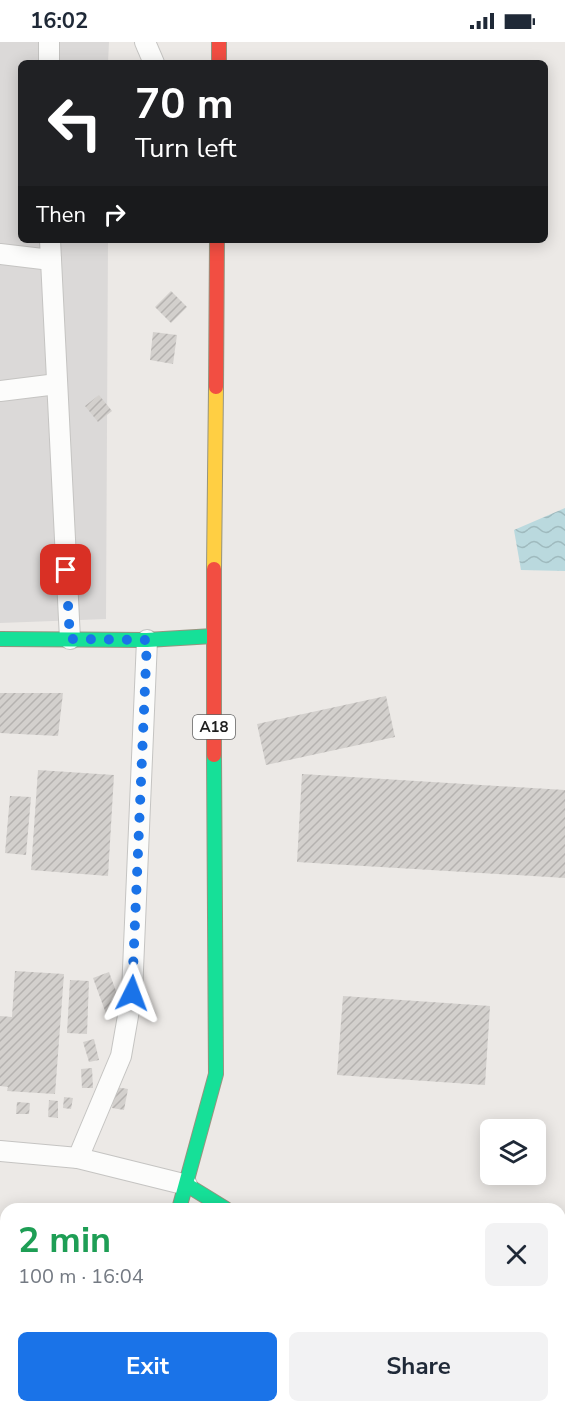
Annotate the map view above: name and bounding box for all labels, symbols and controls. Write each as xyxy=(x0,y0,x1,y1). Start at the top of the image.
text: 16:02 xyxy=(30,6,88,36)
text: 70 m xyxy=(135,76,234,133)
icon: left xyxy=(36,84,114,162)
text: Turn left xyxy=(135,130,236,167)
icon: right xyxy=(98,198,131,231)
text: Then xyxy=(36,200,86,230)
pin xyxy=(40,544,91,595)
icon: arrive xyxy=(49,553,82,586)
road number: A18 xyxy=(193,715,235,739)
position arrow xyxy=(100,961,164,1025)
map controls xyxy=(480,1119,546,1185)
button: layers xyxy=(480,1119,546,1185)
text: 2 min xyxy=(18,1216,111,1265)
button: close xyxy=(485,1223,548,1286)
text: 100 m · 16:04 xyxy=(18,1263,144,1290)
button: Exit xyxy=(18,1332,277,1401)
button: Share xyxy=(289,1332,548,1401)

